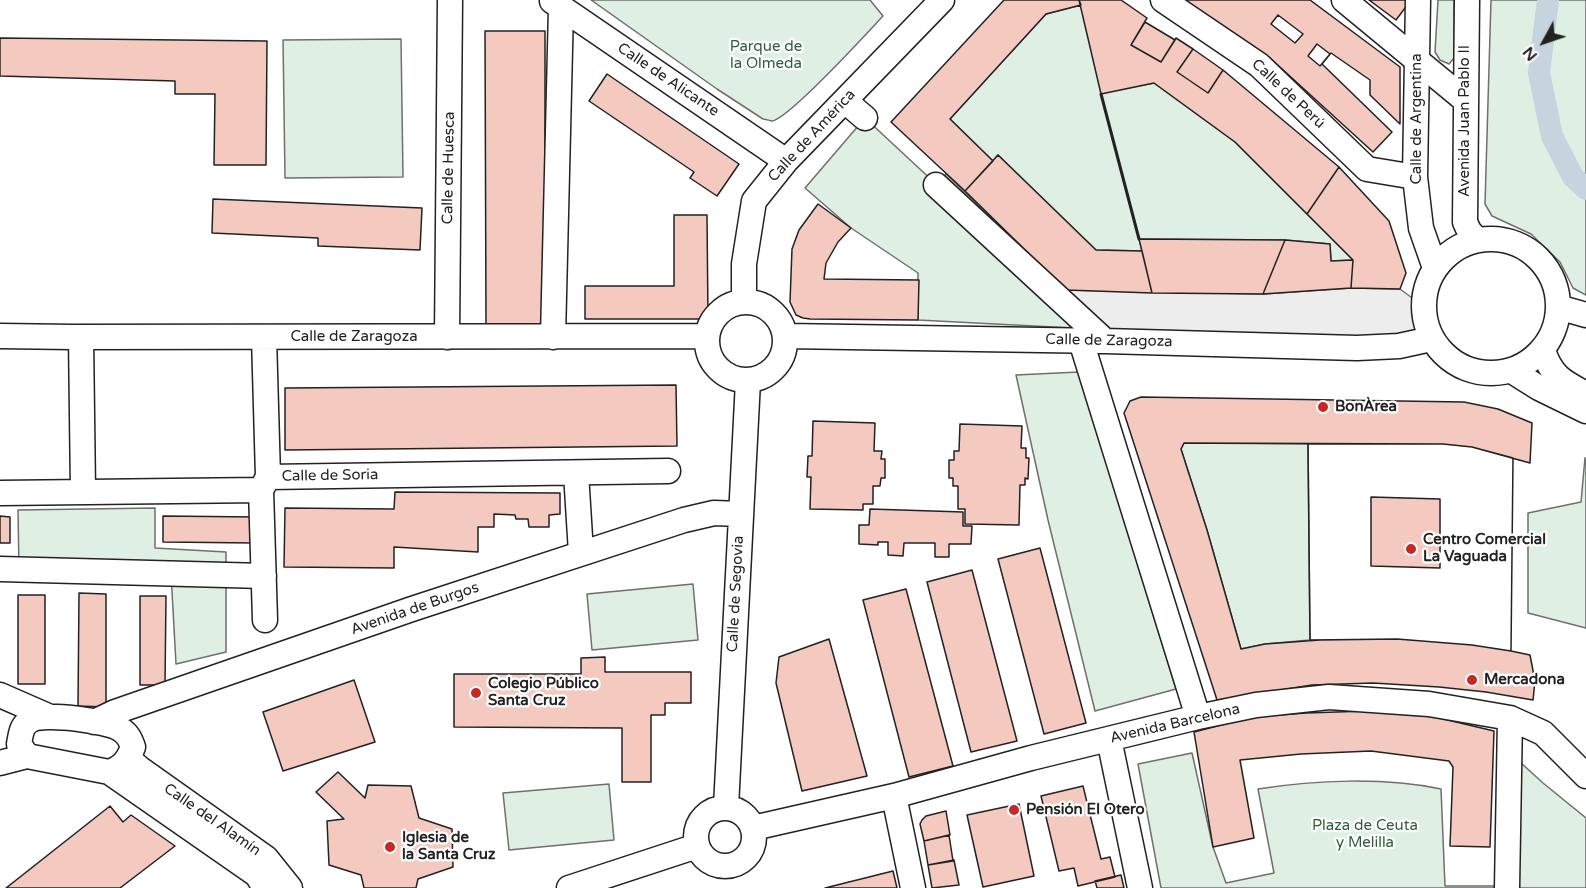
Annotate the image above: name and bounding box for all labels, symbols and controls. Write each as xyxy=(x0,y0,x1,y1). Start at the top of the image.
north arrow xyxy=(1514,12,1574,72)
park label: Parque de la Olmeda xyxy=(730,38,802,73)
street label: Calle de Alicante xyxy=(614,39,722,121)
text: N xyxy=(1518,42,1542,65)
street label: Avenida Juan Pablo II xyxy=(1456,45,1474,197)
street label: Calle de Argentina xyxy=(1408,53,1426,185)
street label: Calle de Perú xyxy=(1248,55,1328,133)
street label: Calle de América xyxy=(765,86,859,186)
street label: Calle de Huesca xyxy=(439,111,459,225)
street label: Calle de Zaragoza xyxy=(290,328,418,346)
street label: Calle de Zaragoza xyxy=(1045,331,1173,351)
place label: BonÀrea xyxy=(1335,398,1397,416)
marker: BonÀrea xyxy=(1316,400,1330,414)
street label: Calle de Soria xyxy=(281,466,379,486)
place label: Centro Comercial La Vaguada xyxy=(1423,531,1546,566)
street label: Calle de Segovia xyxy=(724,535,748,653)
marker: Centro Comercial La Vaguada xyxy=(1404,542,1418,556)
street label: Avenida de Burgos xyxy=(349,579,481,639)
place label: Mercadona xyxy=(1484,671,1565,689)
marker: Mercadona xyxy=(1465,673,1479,687)
place label: Colegio Público Santa Cruz xyxy=(488,675,599,710)
marker: Colegio Público Santa Cruz xyxy=(469,686,483,700)
street label: Avenida Barcelona xyxy=(1108,700,1242,748)
street label: Calle del Alamín xyxy=(160,780,264,860)
place label: Pensión El Otero xyxy=(1026,801,1145,819)
marker: Pensión El Otero xyxy=(1007,803,1021,817)
park label: Plaza de Ceuta y Melilla xyxy=(1312,817,1418,852)
place label: Iglesia de la Santa Cruz xyxy=(402,829,495,864)
marker: Iglesia de la Santa Cruz xyxy=(383,840,397,854)

